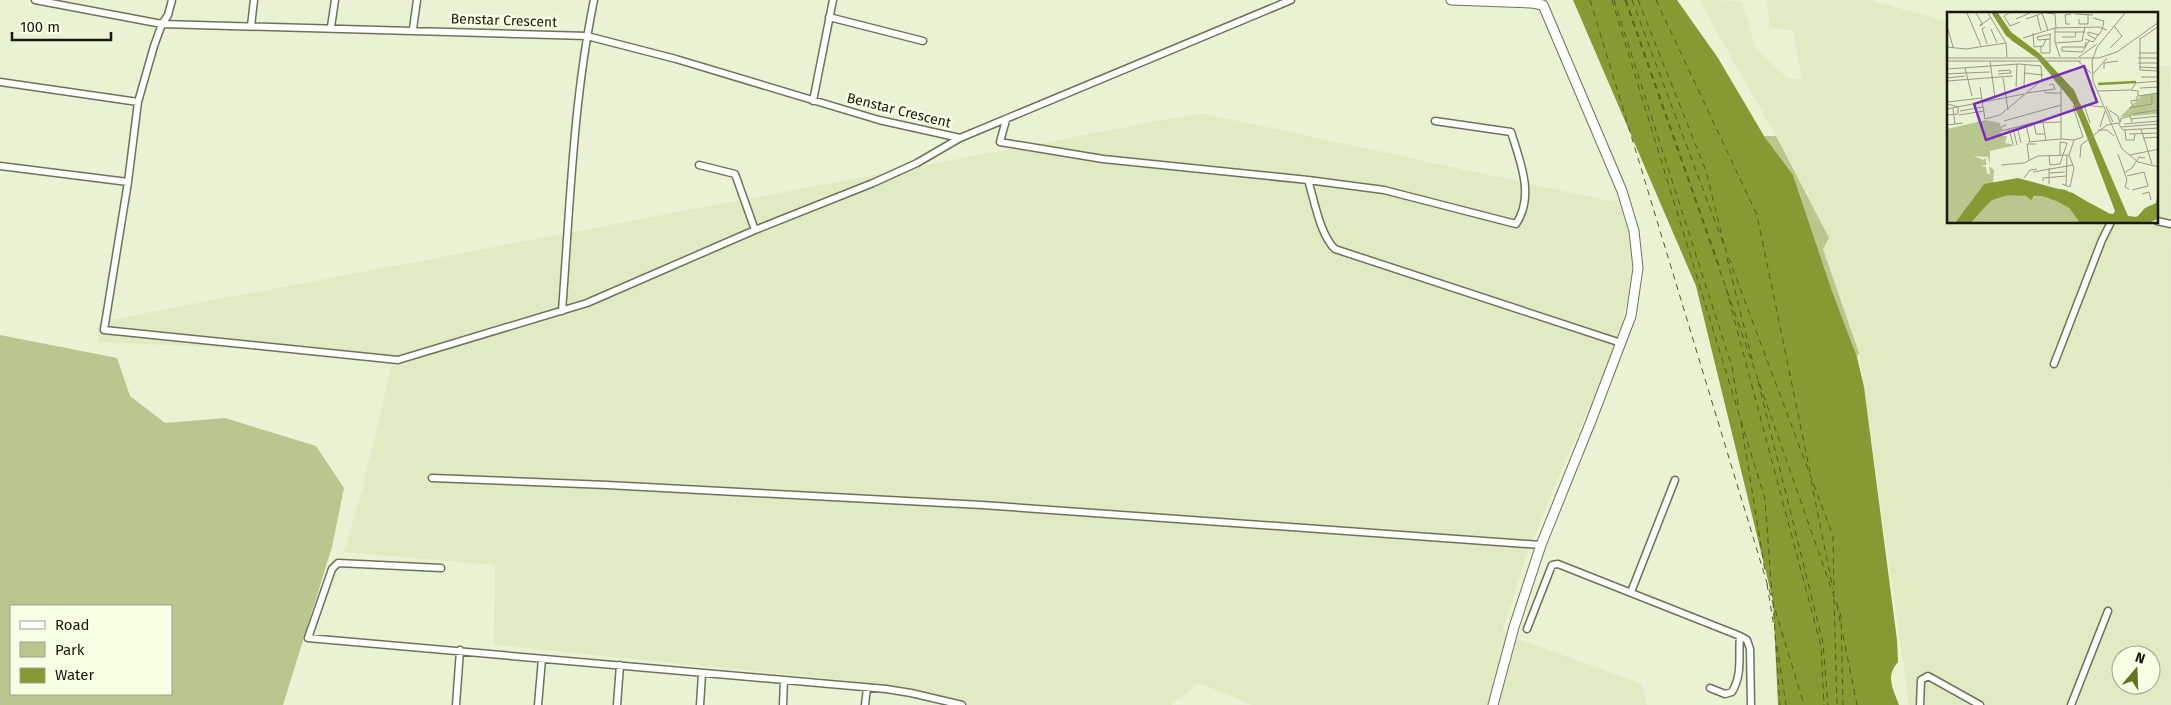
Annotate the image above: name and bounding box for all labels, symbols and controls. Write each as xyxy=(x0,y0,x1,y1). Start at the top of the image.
scale bar xyxy=(12,10,111,42)
street label: Benstar Crescent xyxy=(450,10,559,31)
inset map xyxy=(1947,12,2158,224)
text: 100 m xyxy=(20,18,60,36)
street label: Benstar Crescent xyxy=(845,89,954,132)
legend xyxy=(10,605,172,695)
text: Road xyxy=(55,616,90,634)
text: Park xyxy=(55,641,85,659)
north arrow xyxy=(2111,645,2161,695)
text: N xyxy=(2133,649,2147,668)
text: Water xyxy=(55,666,94,684)

